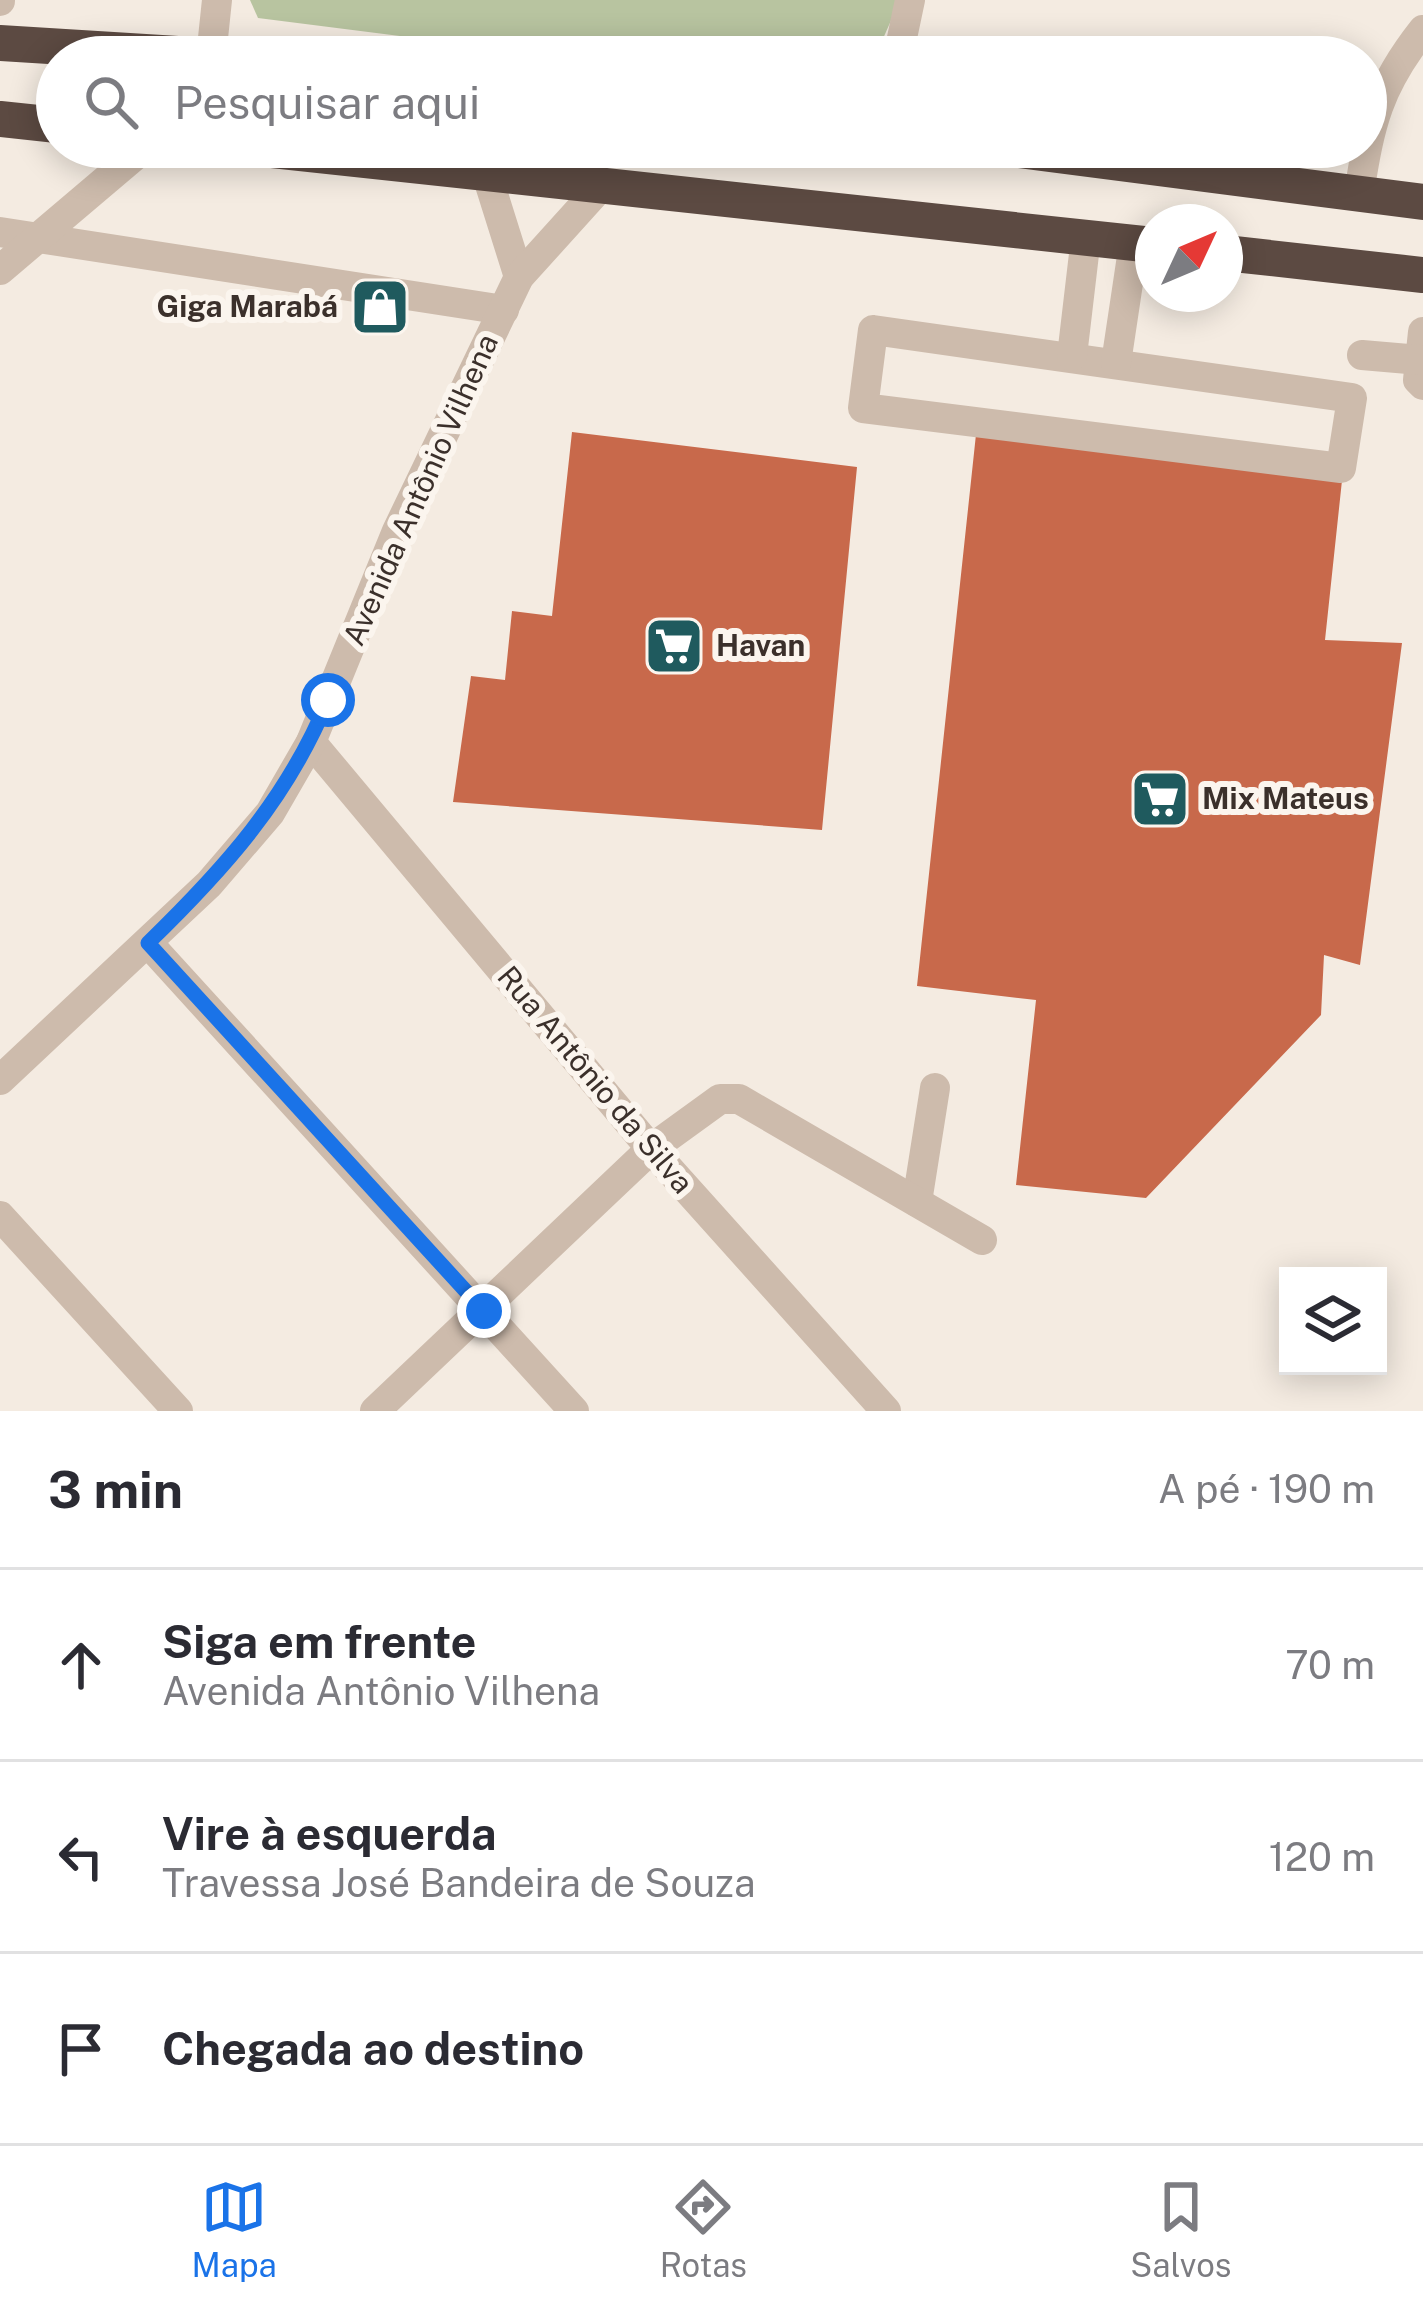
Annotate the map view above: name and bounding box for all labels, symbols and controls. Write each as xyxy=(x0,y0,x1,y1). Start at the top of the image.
search box xyxy=(36,36,1387,168)
icon: search xyxy=(78,69,144,135)
text: Pesquisar aqui xyxy=(174,76,480,129)
north arrow xyxy=(1135,204,1243,312)
shop icon: Giga Marabá xyxy=(349,276,411,338)
place label: Giga Marabá xyxy=(157,288,338,324)
street label: Avenida Antônio Vilhena xyxy=(335,328,505,651)
supermarket icon: Havan xyxy=(643,615,705,677)
place label: Havan xyxy=(716,627,805,663)
route start xyxy=(301,673,355,727)
supermarket icon: Mix Mateus xyxy=(1129,768,1191,830)
place label: Mix Mateus xyxy=(1202,780,1369,816)
street label: Rua Antônio da Silva xyxy=(490,959,701,1200)
map controls xyxy=(1279,1267,1387,1375)
button: layers xyxy=(1279,1267,1387,1375)
route end xyxy=(457,1284,511,1338)
text: 3 min xyxy=(48,1460,183,1519)
text: A pé · 190 m xyxy=(1158,1466,1375,1512)
text: Siga em frente xyxy=(162,1615,476,1668)
icon: ahead xyxy=(48,1632,114,1698)
text: 70 m xyxy=(1285,1642,1375,1688)
text: Avenida Antônio Vilhena xyxy=(162,1668,600,1714)
text: Vire à esquerda xyxy=(162,1807,497,1860)
icon: left xyxy=(48,1824,114,1890)
text: 120 m xyxy=(1269,1834,1375,1880)
text: Travessa José Bandeira de Souza xyxy=(162,1860,756,1906)
icon: arrive xyxy=(48,2016,114,2082)
text: Chegada ao destino xyxy=(162,2022,584,2075)
tab: Mapa xyxy=(192,2174,277,2284)
tab: Rotas xyxy=(660,2174,747,2284)
tab: Salvos xyxy=(1130,2174,1231,2284)

